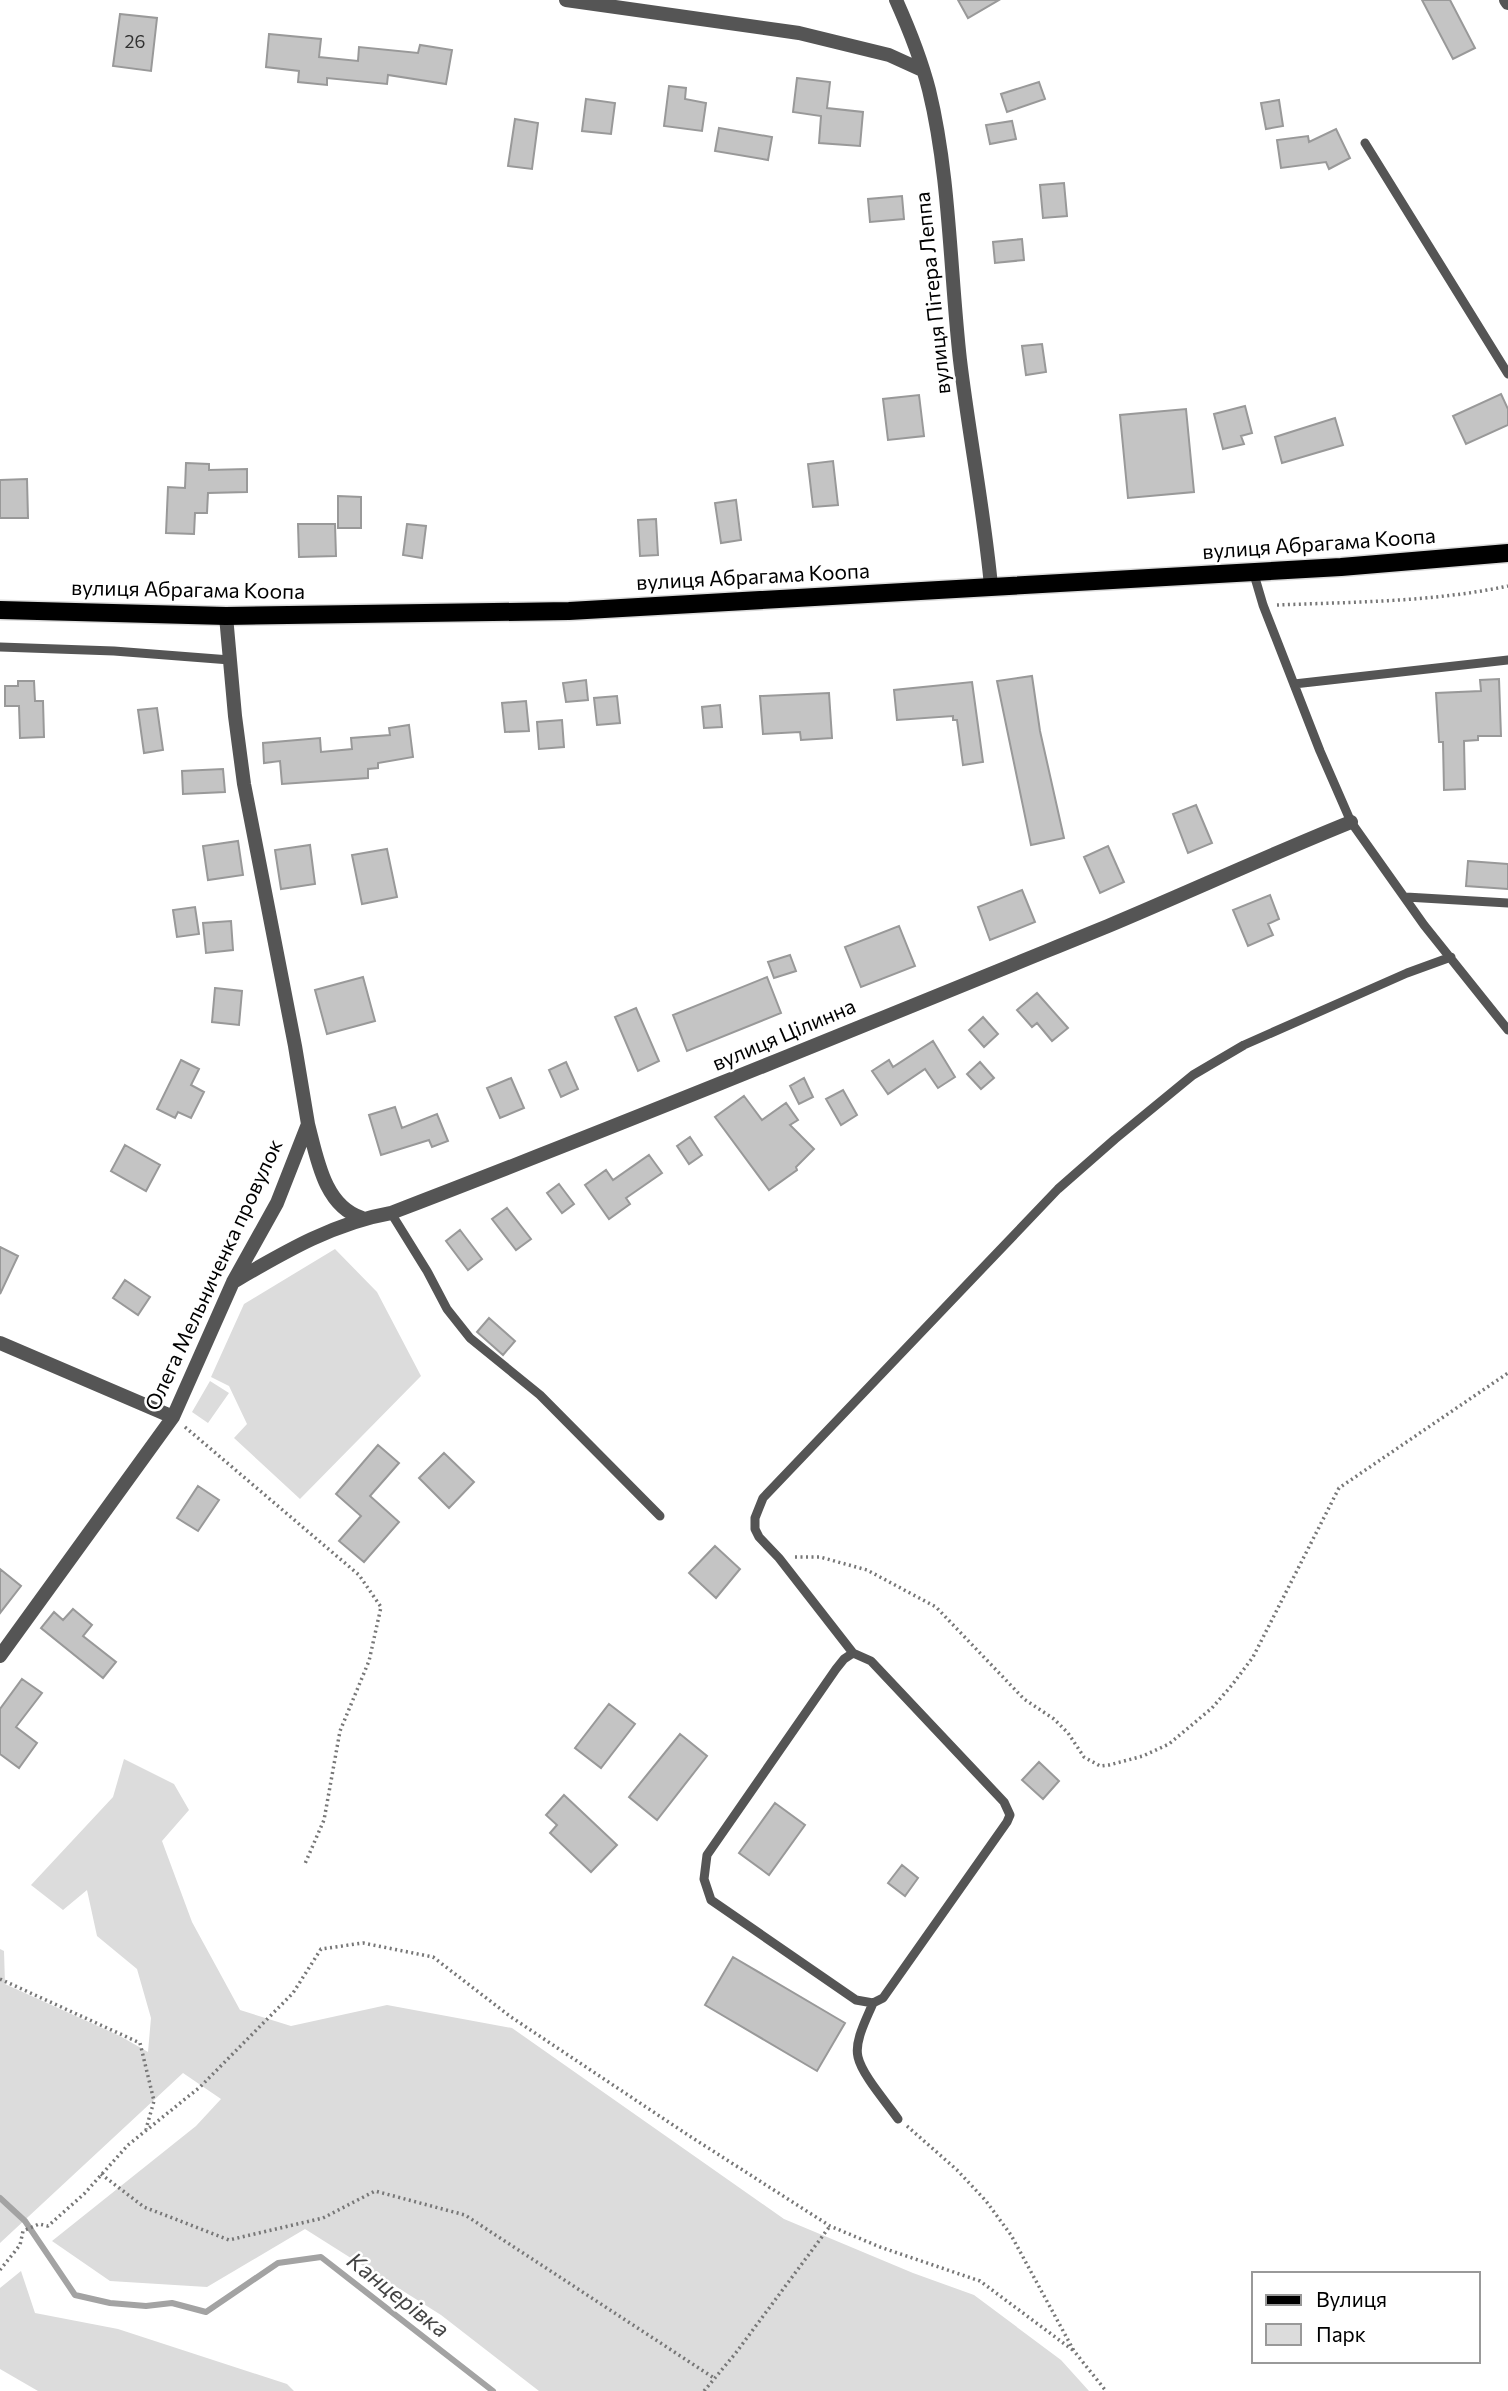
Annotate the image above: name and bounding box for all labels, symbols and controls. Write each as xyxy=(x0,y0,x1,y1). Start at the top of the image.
house number: 26 xyxy=(125,30,145,52)
street label: вулиця Пітера Леппа xyxy=(908,191,955,396)
street label: вулиця Абрагама Коопа xyxy=(1201,522,1436,563)
street label: вулиця Абрагама Коопа xyxy=(635,557,870,594)
street label: вулиця Абрагама Коопа xyxy=(71,574,305,603)
street label: вулиця Цілинна xyxy=(708,992,859,1075)
street label: Олега Мельниченка провулок xyxy=(139,1135,287,1414)
water label: Канцерівка xyxy=(342,2246,455,2343)
legend xyxy=(1252,2272,1480,2363)
text: Вулиця xyxy=(1316,2286,1387,2311)
text: Парк xyxy=(1316,2321,1366,2346)

